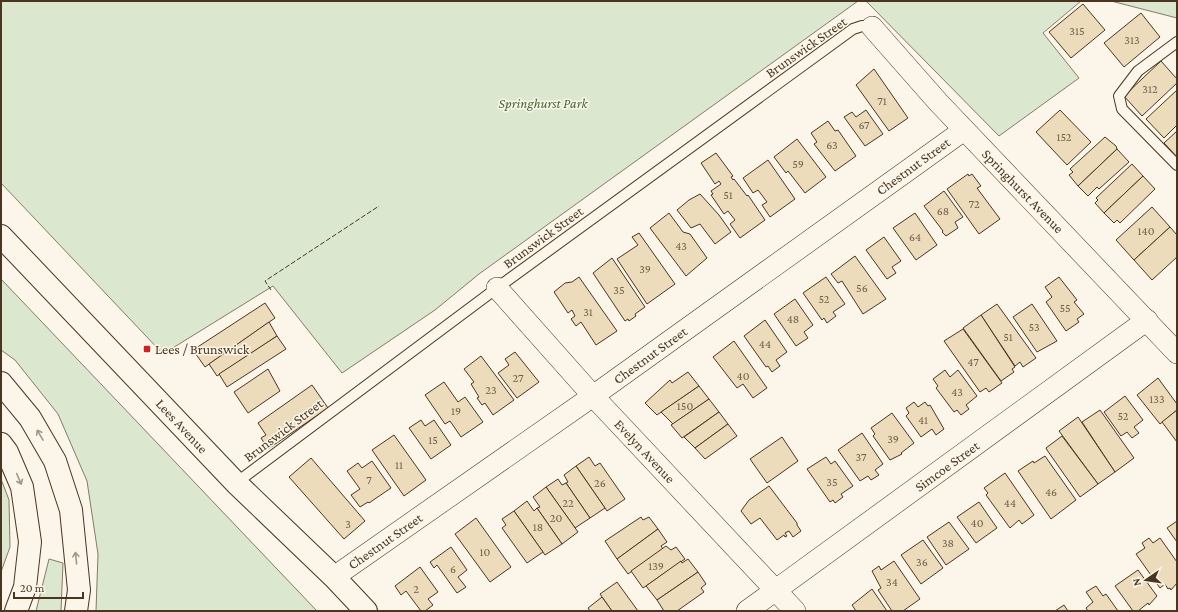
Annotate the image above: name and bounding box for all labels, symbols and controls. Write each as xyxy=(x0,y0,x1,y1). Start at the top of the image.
street label: Brunswick Street xyxy=(763,13,850,81)
house number: 315 xyxy=(1069,24,1085,38)
house number: 313 xyxy=(1124,33,1140,47)
house number: 312 xyxy=(1142,82,1158,96)
house number: 71 xyxy=(877,94,887,108)
park label: Springhurst Park xyxy=(498,95,588,111)
house number: 67 xyxy=(858,118,870,132)
house number: 152 xyxy=(1056,130,1072,144)
street label: Chestnut Street xyxy=(873,134,953,198)
house number: 63 xyxy=(826,138,838,152)
street label: Springhurst Avenue xyxy=(979,146,1067,236)
house number: 59 xyxy=(792,157,804,171)
house number: 51 xyxy=(723,188,733,202)
house number: 72 xyxy=(968,197,980,211)
street label: Brunswick Street xyxy=(500,202,586,271)
house number: 68 xyxy=(937,204,949,218)
house number: 140 xyxy=(1138,224,1155,238)
house number: 64 xyxy=(909,230,921,244)
house number: 43 xyxy=(675,239,687,253)
house number: 39 xyxy=(639,262,651,276)
house number: 56 xyxy=(856,281,868,295)
house number: 35 xyxy=(613,283,625,297)
house number: 52 xyxy=(818,292,830,306)
house number: 55 xyxy=(1059,301,1071,315)
house number: 31 xyxy=(583,305,593,319)
house number: 48 xyxy=(787,312,799,326)
house number: 53 xyxy=(1028,320,1040,334)
street label: Chestnut Street xyxy=(610,323,690,387)
house number: 51 xyxy=(1003,330,1013,344)
house number: 44 xyxy=(759,337,771,351)
place label: Lees / Brunswick xyxy=(155,341,250,357)
marker: Lees / Brunswick xyxy=(142,344,152,354)
house number: 47 xyxy=(967,355,979,369)
house number: 40 xyxy=(737,369,750,383)
house number: 27 xyxy=(512,371,524,385)
house number: 23 xyxy=(485,383,497,397)
house number: 43 xyxy=(951,385,963,399)
house number: 133 xyxy=(1149,392,1165,406)
street label: Lees Avenue xyxy=(153,395,211,457)
street label: Brunswick Street xyxy=(240,395,326,465)
house number: 150 xyxy=(677,399,693,413)
house number: 19 xyxy=(451,404,461,418)
house number: 52 xyxy=(1117,409,1129,423)
house number: 41 xyxy=(918,413,928,427)
street label: Evelyn Avenue xyxy=(611,416,679,486)
one-way arrow xyxy=(36,429,44,441)
house number: 39 xyxy=(887,432,899,446)
house number: 15 xyxy=(428,433,438,447)
street label: Simcoe Street xyxy=(912,437,983,495)
house number: 37 xyxy=(855,450,867,464)
house number: 11 xyxy=(395,458,403,472)
one-way arrow xyxy=(15,472,23,484)
house number: 7 xyxy=(366,473,372,487)
house number: 35 xyxy=(826,475,838,489)
house number: 26 xyxy=(594,476,606,490)
house number: 46 xyxy=(1045,485,1057,499)
house number: 22 xyxy=(562,496,574,510)
house number: 44 xyxy=(1004,496,1016,510)
street label: Chestnut Street xyxy=(345,509,426,573)
house number: 20 xyxy=(550,511,562,525)
house number: 40 xyxy=(971,516,984,530)
house number: 3 xyxy=(345,517,351,531)
house number: 18 xyxy=(533,520,543,534)
house number: 38 xyxy=(942,536,954,550)
house number: 10 xyxy=(480,545,491,559)
one-way arrow xyxy=(73,552,80,565)
house number: 36 xyxy=(916,555,928,569)
house number: 139 xyxy=(648,559,664,573)
north arrow xyxy=(1126,560,1166,600)
house number: 6 xyxy=(450,562,456,576)
scale bar xyxy=(14,574,83,600)
house number: 34 xyxy=(886,575,898,589)
text: N xyxy=(1129,577,1143,587)
text: 20 m xyxy=(20,581,45,595)
house number: 2 xyxy=(413,582,419,596)

